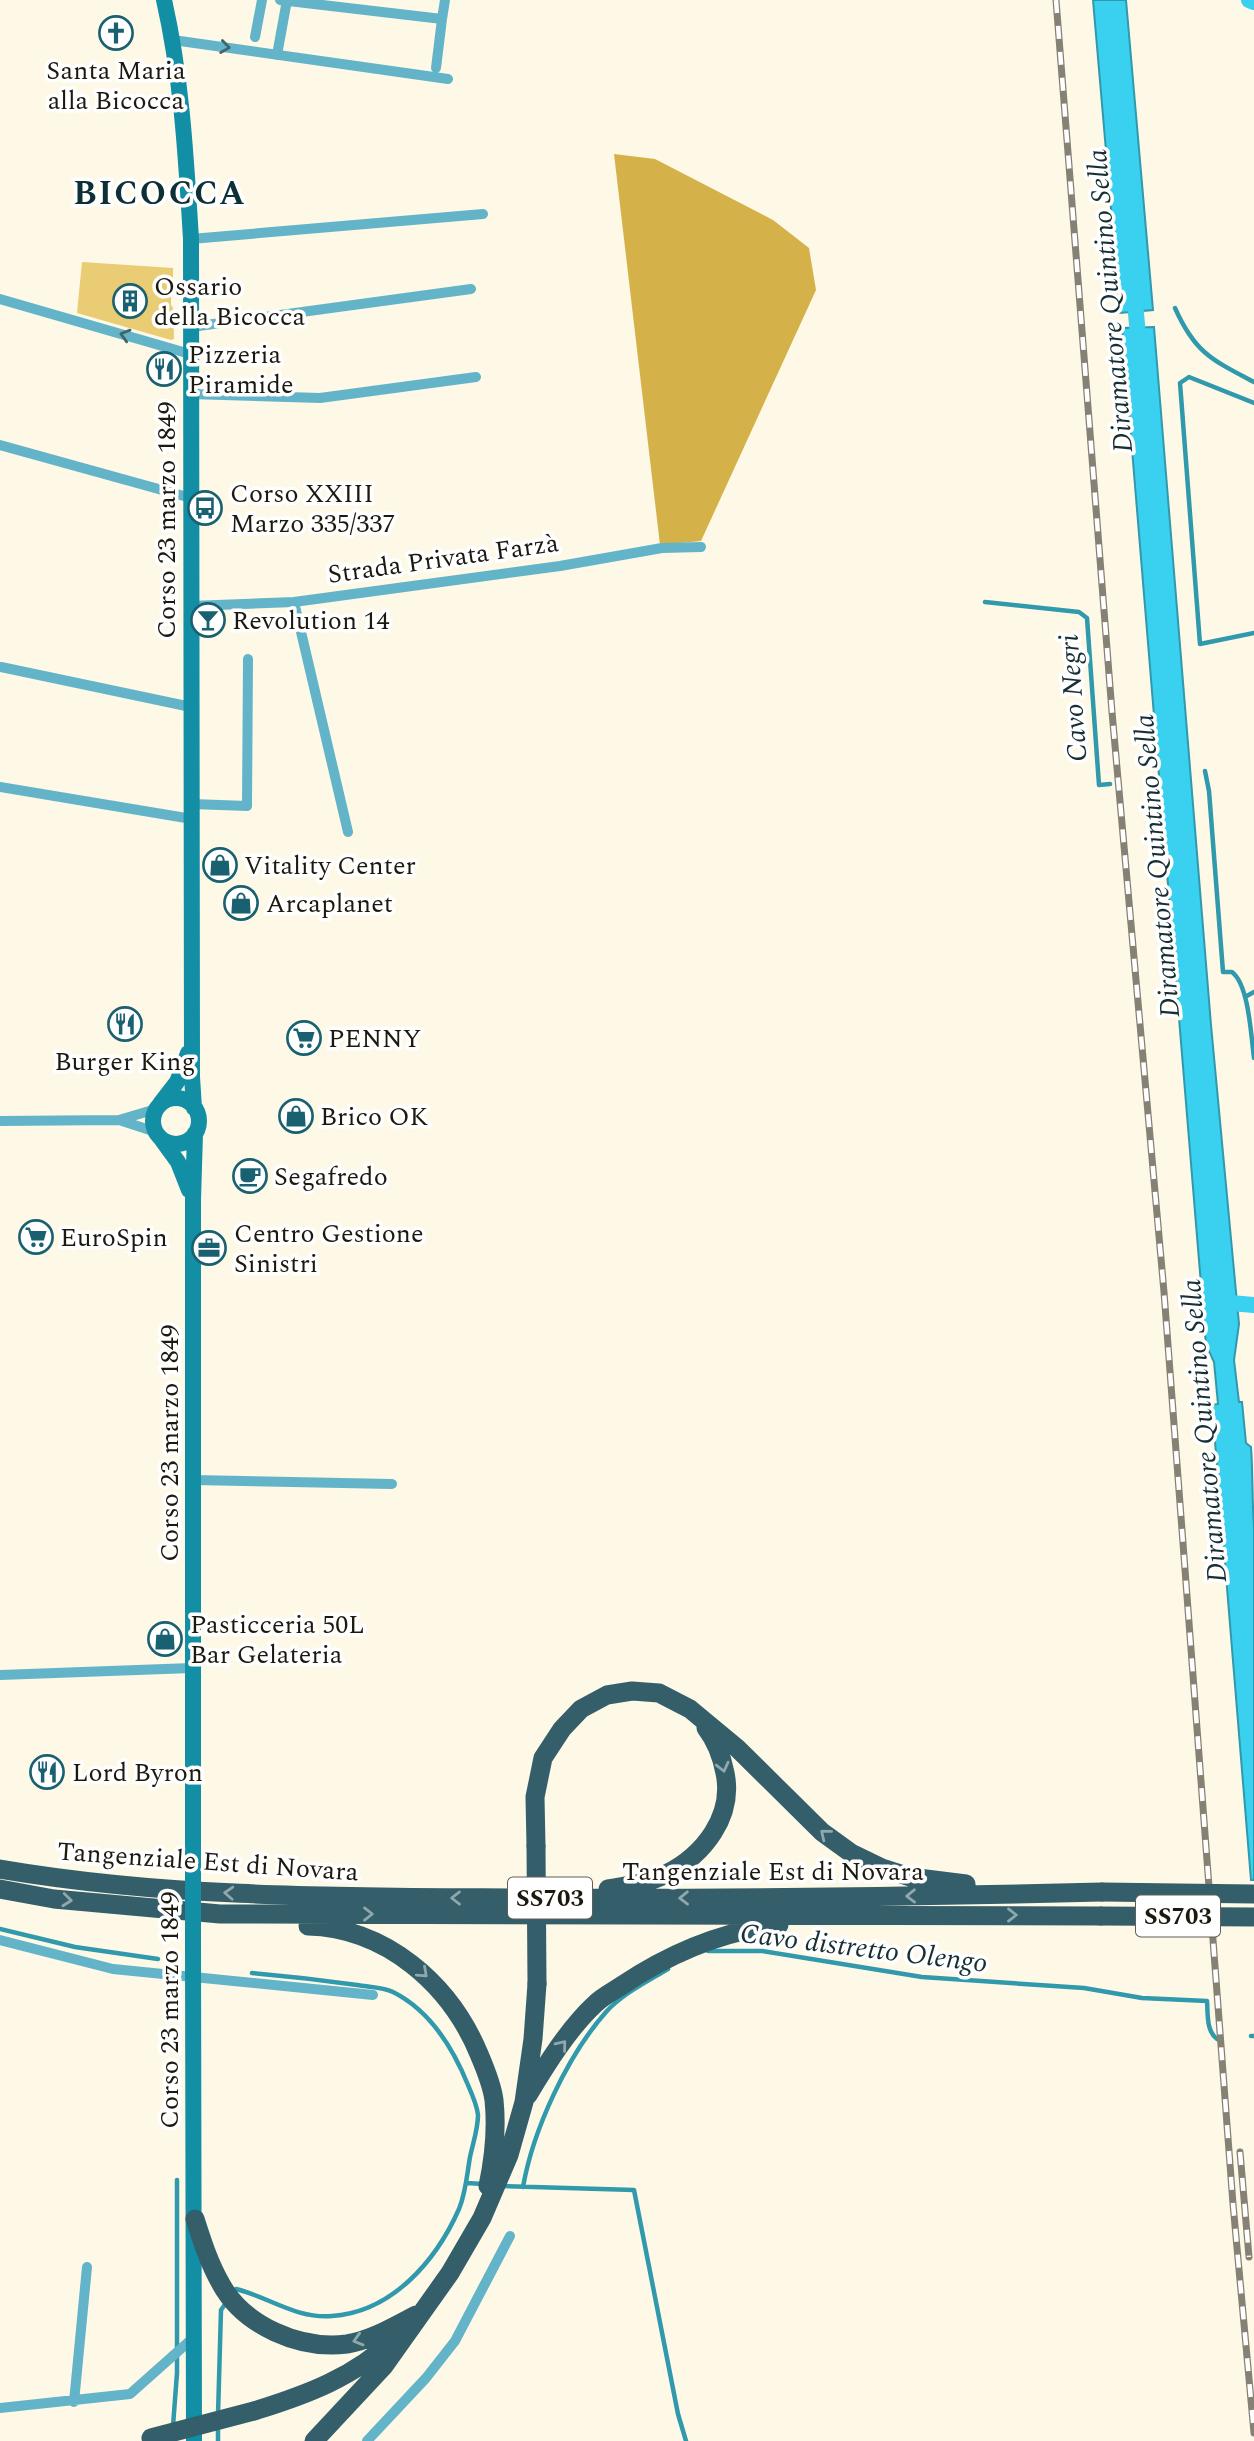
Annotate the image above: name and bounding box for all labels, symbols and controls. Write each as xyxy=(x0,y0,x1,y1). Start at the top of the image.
church icon: Santa Maria alla Bicocca xyxy=(97,14,135,52)
one-way arrow xyxy=(219,40,231,55)
place label: Santa Maria alla Bicocca xyxy=(46,51,186,121)
water label: Diramatore Quintino Sella xyxy=(1076,147,1145,454)
district label: BICOCCA xyxy=(73,169,247,219)
place label: Ossario della Bicocca xyxy=(154,267,305,337)
building icon: Ossario della Bicocca xyxy=(111,282,149,320)
one-way arrow xyxy=(119,328,131,343)
place label: Pizzeria Piramide xyxy=(188,335,294,405)
restaurant icon: Pizzeria Piramide xyxy=(145,350,183,388)
street label: Corso 23 marzo 1849 xyxy=(147,401,187,639)
place label: Corso XXIII Marzo 335/337 xyxy=(230,474,395,544)
bus stop icon: Corso XXIII Marzo 335/337 xyxy=(186,489,224,527)
street label: Strada Privata Farzà xyxy=(325,523,561,595)
bar icon: Revolution 14 xyxy=(189,601,227,639)
place label: Revolution 14 xyxy=(232,601,390,641)
water label: Cavo Negri xyxy=(1048,632,1099,763)
water label: Diramatore Quintino Sella xyxy=(1123,712,1192,1019)
shop icon: Vitality Center xyxy=(201,846,239,884)
place label: Vitality Center xyxy=(244,846,416,886)
shop icon: Arcaplanet xyxy=(222,884,260,922)
place label: Arcaplanet xyxy=(266,884,393,924)
restaurant icon: Burger King xyxy=(106,1005,144,1043)
supermarket icon: PENNY xyxy=(285,1019,323,1057)
place label: PENNY xyxy=(328,1019,422,1059)
place label: Burger King xyxy=(54,1042,196,1082)
shop icon: Brico OK xyxy=(277,1097,315,1135)
place label: Brico OK xyxy=(320,1097,429,1137)
cafe icon: Segafredo xyxy=(231,1157,269,1195)
place label: Segafredo xyxy=(274,1157,388,1197)
place label: Centro Gestione Sinistri xyxy=(234,1214,424,1284)
supermarket icon: EuroSpin xyxy=(17,1218,55,1256)
place label: EuroSpin xyxy=(60,1218,168,1258)
office icon: Centro Gestione Sinistri xyxy=(190,1229,228,1267)
water label: Diramatore Quintino Sella xyxy=(1170,1277,1239,1584)
street label: Corso 23 marzo 1849 xyxy=(150,1324,190,1562)
place label: Pasticceria 50L Bar Gelateria xyxy=(190,1605,365,1675)
shop icon: Pasticceria 50L Bar Gelateria xyxy=(146,1620,184,1658)
restaurant icon: Lord Byron xyxy=(28,1753,66,1791)
place label: Lord Byron xyxy=(72,1753,203,1793)
one-way arrow xyxy=(715,1761,729,1773)
one-way arrow xyxy=(821,1829,833,1842)
street label: Tangenziale Est di Novara xyxy=(56,1832,360,1892)
street label: Tangenziale Est di Novara xyxy=(622,1852,924,1892)
road number: SS703 xyxy=(508,1878,592,1919)
one-way arrow xyxy=(223,1886,234,1901)
one-way arrow xyxy=(905,1888,916,1904)
one-way arrow xyxy=(450,1890,461,1906)
one-way arrow xyxy=(678,1890,688,1906)
street label: Corso 23 marzo 1849 xyxy=(150,1891,190,2129)
one-way arrow xyxy=(61,1893,73,1908)
road number: SS703 xyxy=(1136,1896,1220,1937)
one-way arrow xyxy=(363,1906,373,1922)
one-way arrow xyxy=(1007,1907,1017,1923)
water label: Cavo distretto Olengo xyxy=(738,1912,990,1985)
one-way arrow xyxy=(414,1964,427,1977)
one-way arrow xyxy=(553,2040,566,2052)
one-way arrow xyxy=(353,2332,365,2347)

